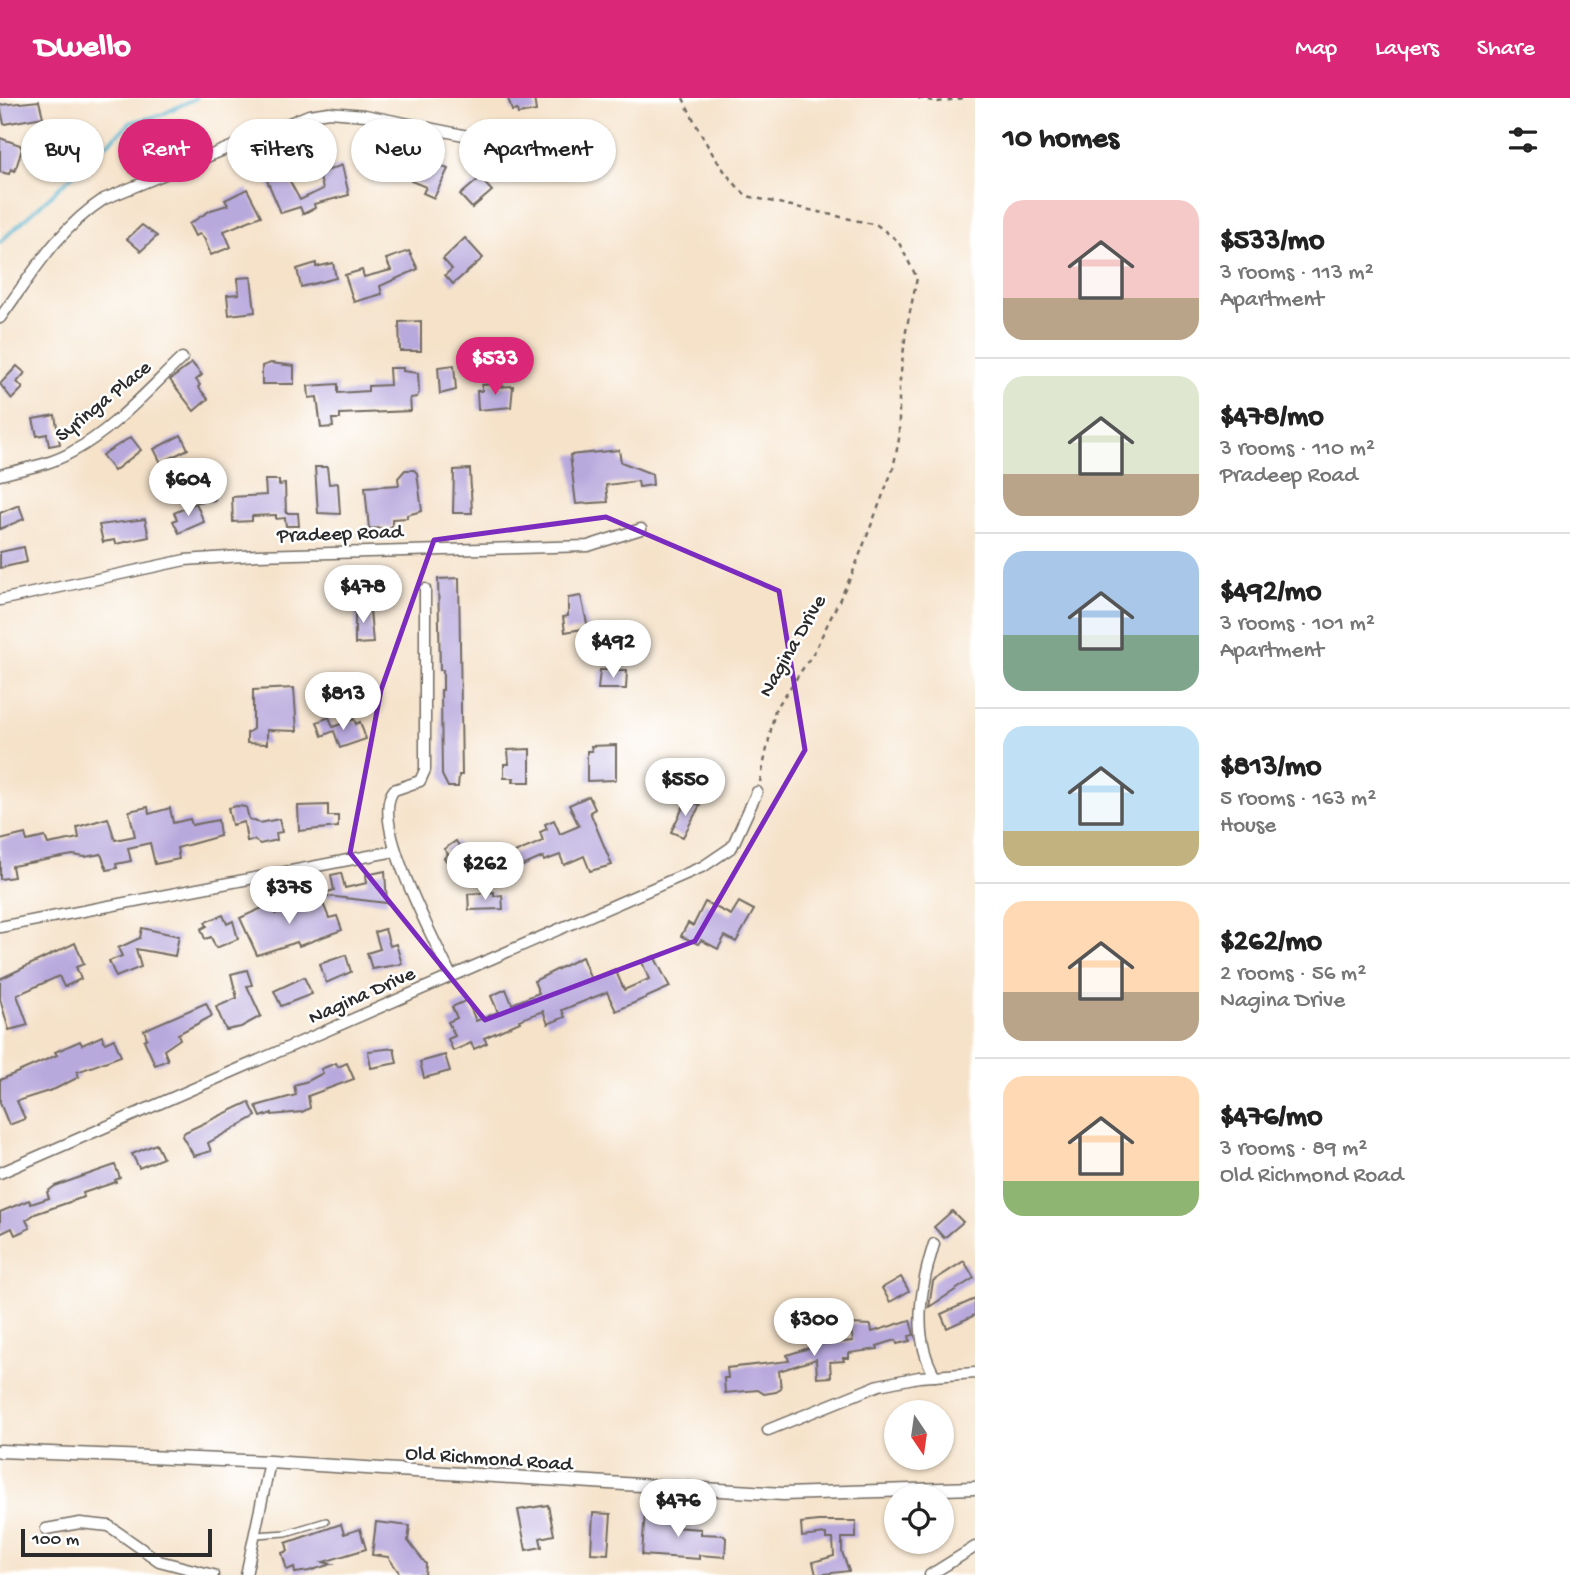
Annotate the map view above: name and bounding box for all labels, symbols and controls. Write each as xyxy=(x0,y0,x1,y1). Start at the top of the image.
text: Dwello xyxy=(35,30,131,68)
text: Map xyxy=(1295,35,1337,64)
text: Layers xyxy=(1375,35,1439,64)
text: Share xyxy=(1477,35,1535,64)
chip: Buy xyxy=(21,119,104,182)
chip: Rent xyxy=(118,119,213,182)
chip: Filters xyxy=(227,119,337,182)
chip: New xyxy=(351,119,445,182)
chip: Apartment xyxy=(459,119,616,182)
icon: filters xyxy=(1504,121,1542,159)
text: 10 homes xyxy=(1003,123,1119,158)
text: $533/mo xyxy=(1220,225,1324,260)
icon: home xyxy=(1059,228,1143,312)
text: 3 rooms · 113 m² xyxy=(1220,260,1374,287)
text: Apartment xyxy=(1220,287,1324,314)
pin: $533 xyxy=(454,338,536,397)
text: $533 xyxy=(472,346,518,373)
street label: Syringa Place xyxy=(51,356,158,449)
text: $478/mo xyxy=(1220,401,1324,436)
icon: home xyxy=(1059,404,1143,488)
text: 3 rooms · 110 m² xyxy=(1220,436,1375,463)
pin: $604 xyxy=(147,458,229,518)
text: Pradeep Road xyxy=(1220,463,1358,490)
text: $604 xyxy=(165,467,211,494)
street label: Pradeep Road xyxy=(276,521,405,550)
pin: $478 xyxy=(322,566,404,625)
text: $478 xyxy=(340,574,386,601)
text: $492/mo xyxy=(1220,576,1321,611)
icon: home xyxy=(1059,579,1143,663)
street label: Nagina Drive xyxy=(755,590,834,702)
text: 3 rooms · 101 m² xyxy=(1220,611,1375,638)
pin: $492 xyxy=(572,620,654,680)
text: $492 xyxy=(591,629,635,656)
text: Apartment xyxy=(1220,638,1324,665)
pin: $813 xyxy=(302,672,384,732)
text: $813 xyxy=(321,681,365,708)
text: $813/mo xyxy=(1220,751,1322,786)
icon: home xyxy=(1059,754,1143,838)
pin: $550 xyxy=(644,758,726,818)
text: $550 xyxy=(661,767,709,794)
text: 5 rooms · 163 m² xyxy=(1220,786,1376,813)
text: House xyxy=(1220,813,1276,840)
pin: $262 xyxy=(444,842,526,902)
text: $262 xyxy=(463,851,507,878)
pin: $375 xyxy=(248,866,330,926)
text: $375 xyxy=(266,875,312,902)
text: $262/mo xyxy=(1220,926,1322,961)
icon: home xyxy=(1059,929,1143,1013)
text: 2 rooms · 56 m² xyxy=(1220,961,1366,988)
street label: Nagina Drive xyxy=(305,962,421,1032)
text: Nagina Drive xyxy=(1220,988,1345,1015)
text: $476/mo xyxy=(1220,1101,1323,1136)
icon: home xyxy=(1059,1104,1143,1188)
text: 3 rooms · 89 m² xyxy=(1220,1136,1367,1163)
text: Old Richmond Road xyxy=(1220,1163,1403,1190)
pin: $300 xyxy=(773,1298,855,1358)
text: $300 xyxy=(790,1307,838,1334)
north arrow xyxy=(884,1400,954,1470)
map controls xyxy=(884,1400,954,1554)
street label: Old Richmond Road xyxy=(404,1442,575,1479)
pin: $476 xyxy=(637,1480,719,1539)
button: locate xyxy=(884,1484,954,1554)
text: $476 xyxy=(656,1488,700,1515)
scale bar xyxy=(21,1526,212,1558)
text: 100 m xyxy=(32,1529,79,1552)

